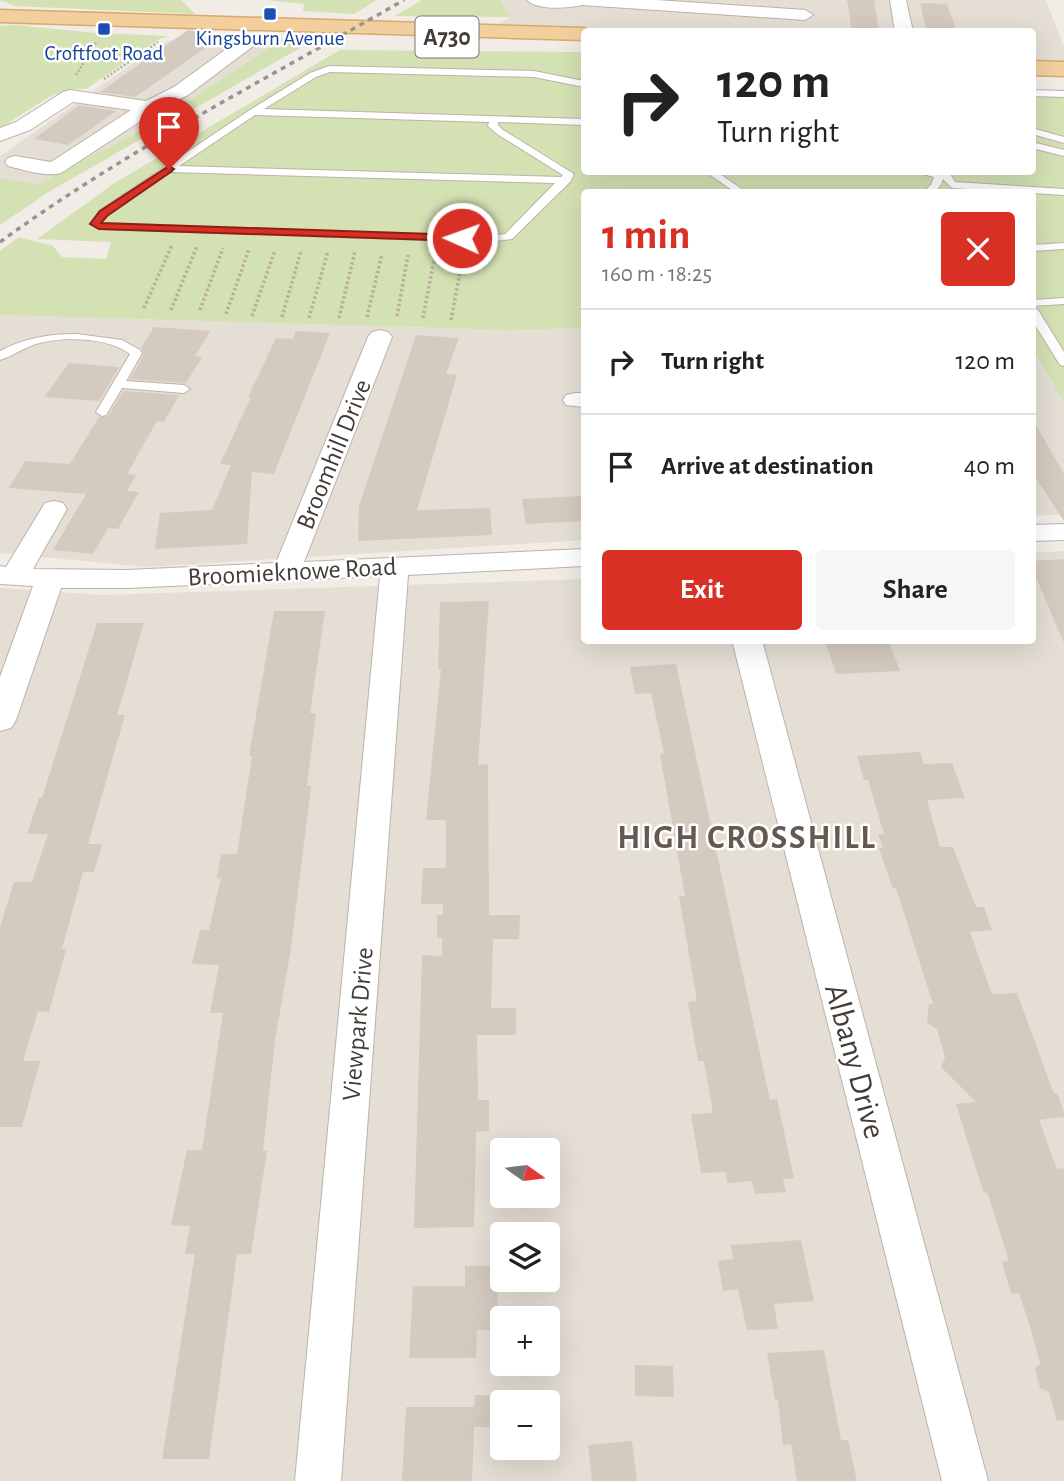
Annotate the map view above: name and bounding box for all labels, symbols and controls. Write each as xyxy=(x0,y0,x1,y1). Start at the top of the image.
marker: Kingsburn Avenue xyxy=(262,6,278,22)
road number: A730 xyxy=(416,16,478,57)
marker: Croftfoot Road xyxy=(96,21,112,37)
place label: Kingsburn Avenue xyxy=(196,28,345,49)
place label: Croftfoot Road xyxy=(45,43,164,64)
icon: right xyxy=(602,56,693,147)
text: 120 m xyxy=(717,58,830,107)
pin xyxy=(139,97,199,169)
icon: arrive xyxy=(150,108,188,146)
text: Turn right xyxy=(717,116,839,148)
position arrow xyxy=(425,201,499,275)
button: close xyxy=(941,212,1015,286)
text: 1 min xyxy=(602,214,691,256)
text: 160 m · 18:25 xyxy=(602,263,712,286)
icon: right xyxy=(602,343,640,381)
text: Turn right xyxy=(661,348,764,374)
text: 120 m xyxy=(955,348,1015,374)
street label: Broomhill Drive xyxy=(292,376,376,533)
icon: arrive xyxy=(602,448,640,486)
text: Arrive at destination xyxy=(661,453,874,479)
text: 40 m xyxy=(964,453,1015,479)
button: Exit xyxy=(602,550,802,630)
button: Share xyxy=(816,550,1015,630)
street label: Broomieknowe Road xyxy=(187,554,397,590)
district label: HIGH CROSSHILL xyxy=(617,822,877,855)
street label: Viewpark Drive xyxy=(338,946,378,1102)
street label: Albany Drive xyxy=(819,980,891,1142)
north arrow xyxy=(490,1138,560,1208)
map controls xyxy=(490,1138,560,1460)
button: layers xyxy=(490,1222,560,1292)
button: + xyxy=(490,1306,560,1376)
button: − xyxy=(490,1390,560,1460)

